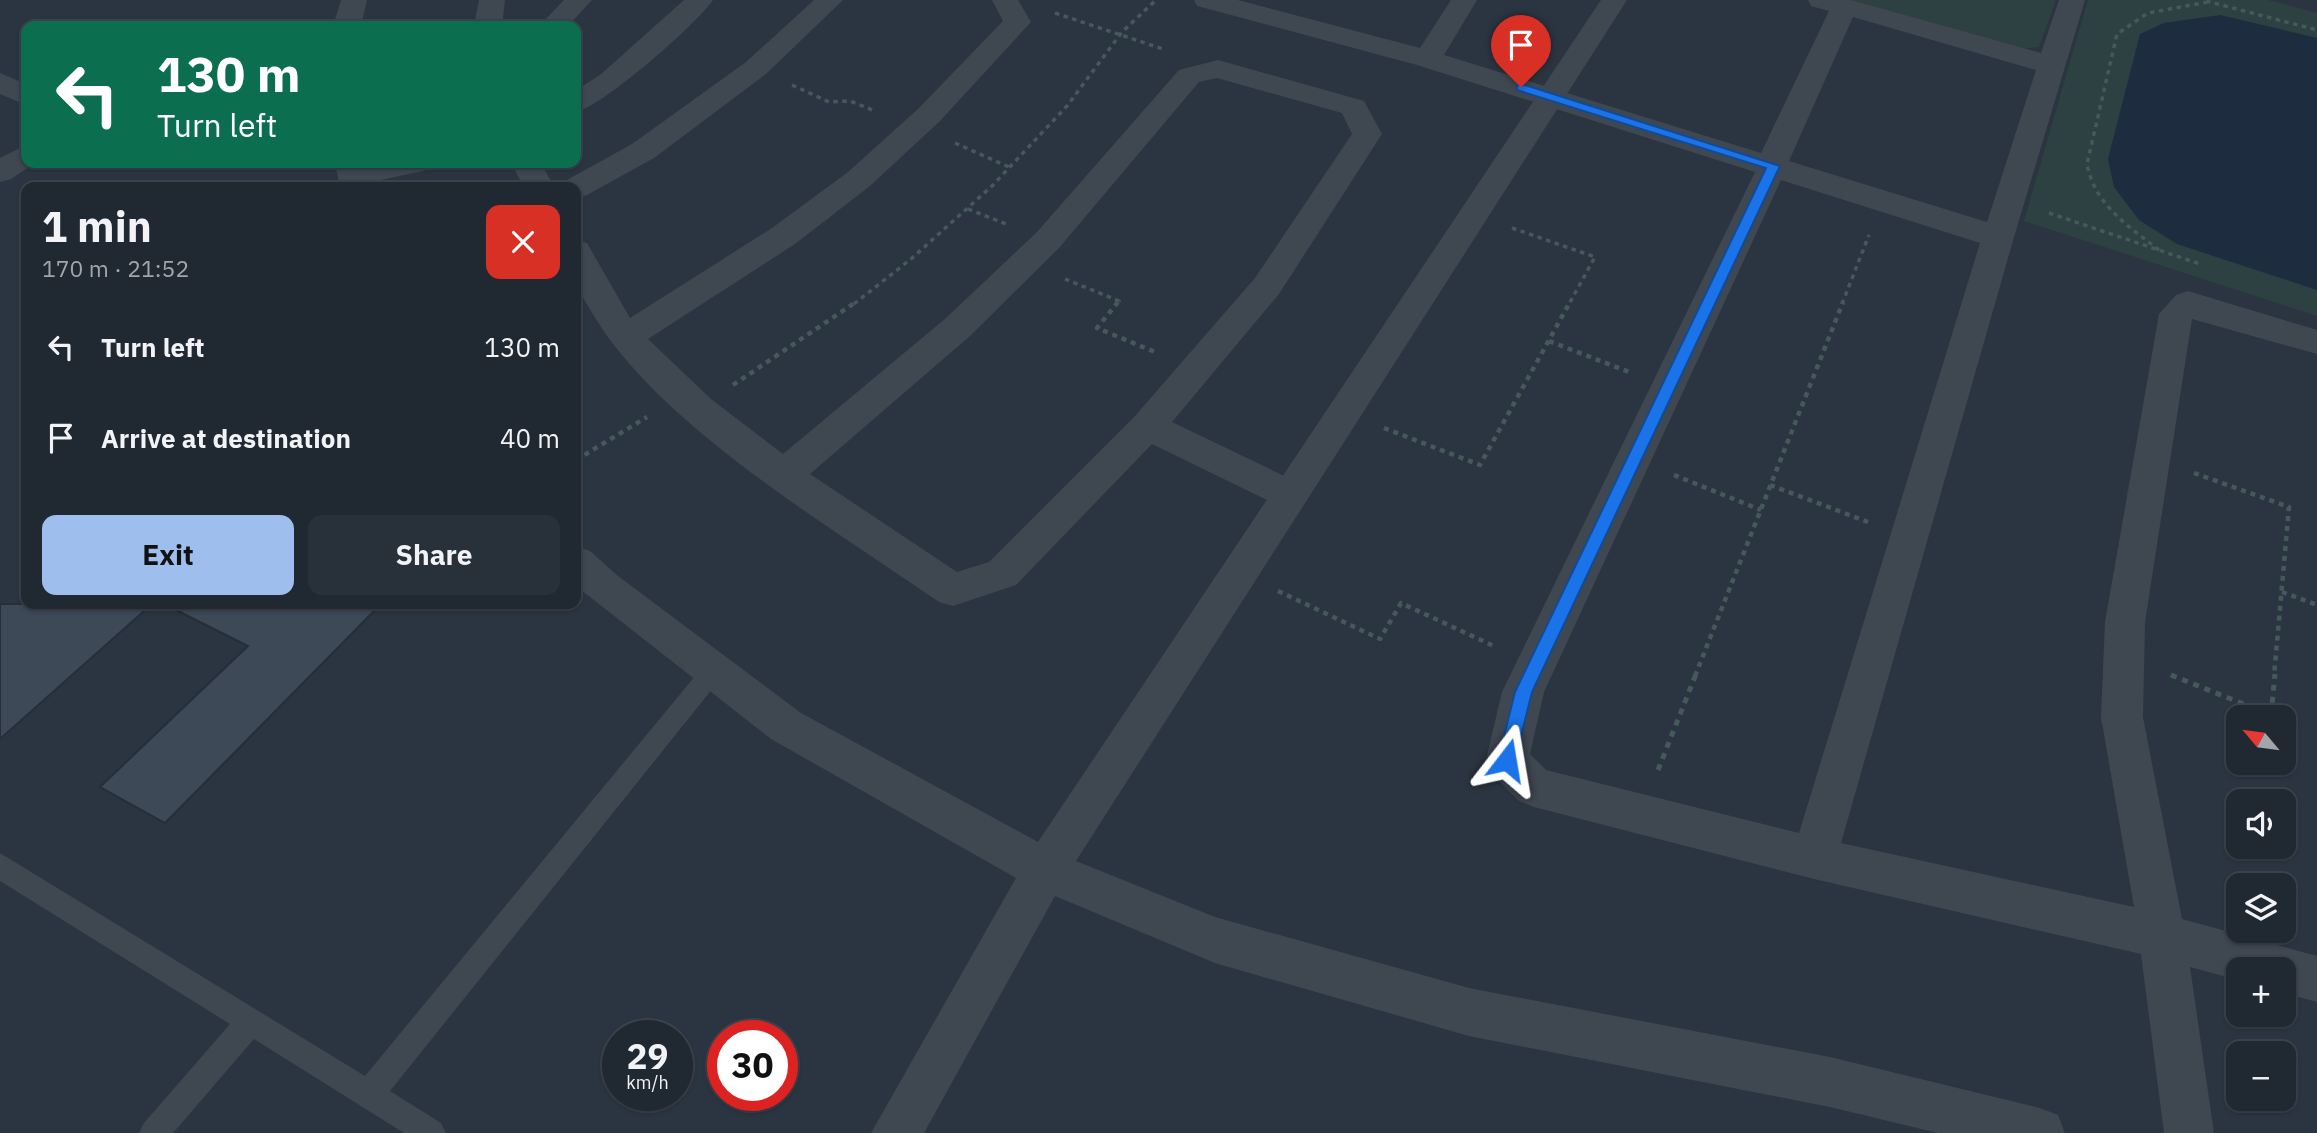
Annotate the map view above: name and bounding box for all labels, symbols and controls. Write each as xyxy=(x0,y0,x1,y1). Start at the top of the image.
pin xyxy=(1491,15,1551,87)
icon: arrive xyxy=(1502,26,1540,64)
text: 130 m xyxy=(157,42,301,105)
icon: left xyxy=(42,49,133,140)
text: Turn left xyxy=(157,104,277,146)
text: 1 min xyxy=(42,199,152,254)
button: close xyxy=(486,205,560,279)
text: 170 m · 21:52 xyxy=(42,253,189,283)
icon: left xyxy=(42,328,80,366)
text: Turn left xyxy=(101,330,204,364)
text: 130 m xyxy=(484,330,560,364)
icon: arrive xyxy=(42,419,80,457)
text: Arrive at destination xyxy=(101,421,351,455)
text: 40 m xyxy=(500,421,560,455)
button: Exit xyxy=(42,515,294,595)
button: Share xyxy=(308,515,560,595)
north arrow xyxy=(2226,705,2296,775)
map controls xyxy=(2226,705,2296,1111)
position arrow xyxy=(1470,723,1544,797)
button: sound xyxy=(2226,789,2296,859)
button: layers xyxy=(2226,873,2296,943)
button: + xyxy=(2226,957,2296,1027)
speed limit sign: 30 xyxy=(707,1020,798,1111)
text: 29 xyxy=(626,1033,669,1079)
button: − xyxy=(2226,1041,2296,1111)
text: km/h xyxy=(626,1071,669,1094)

